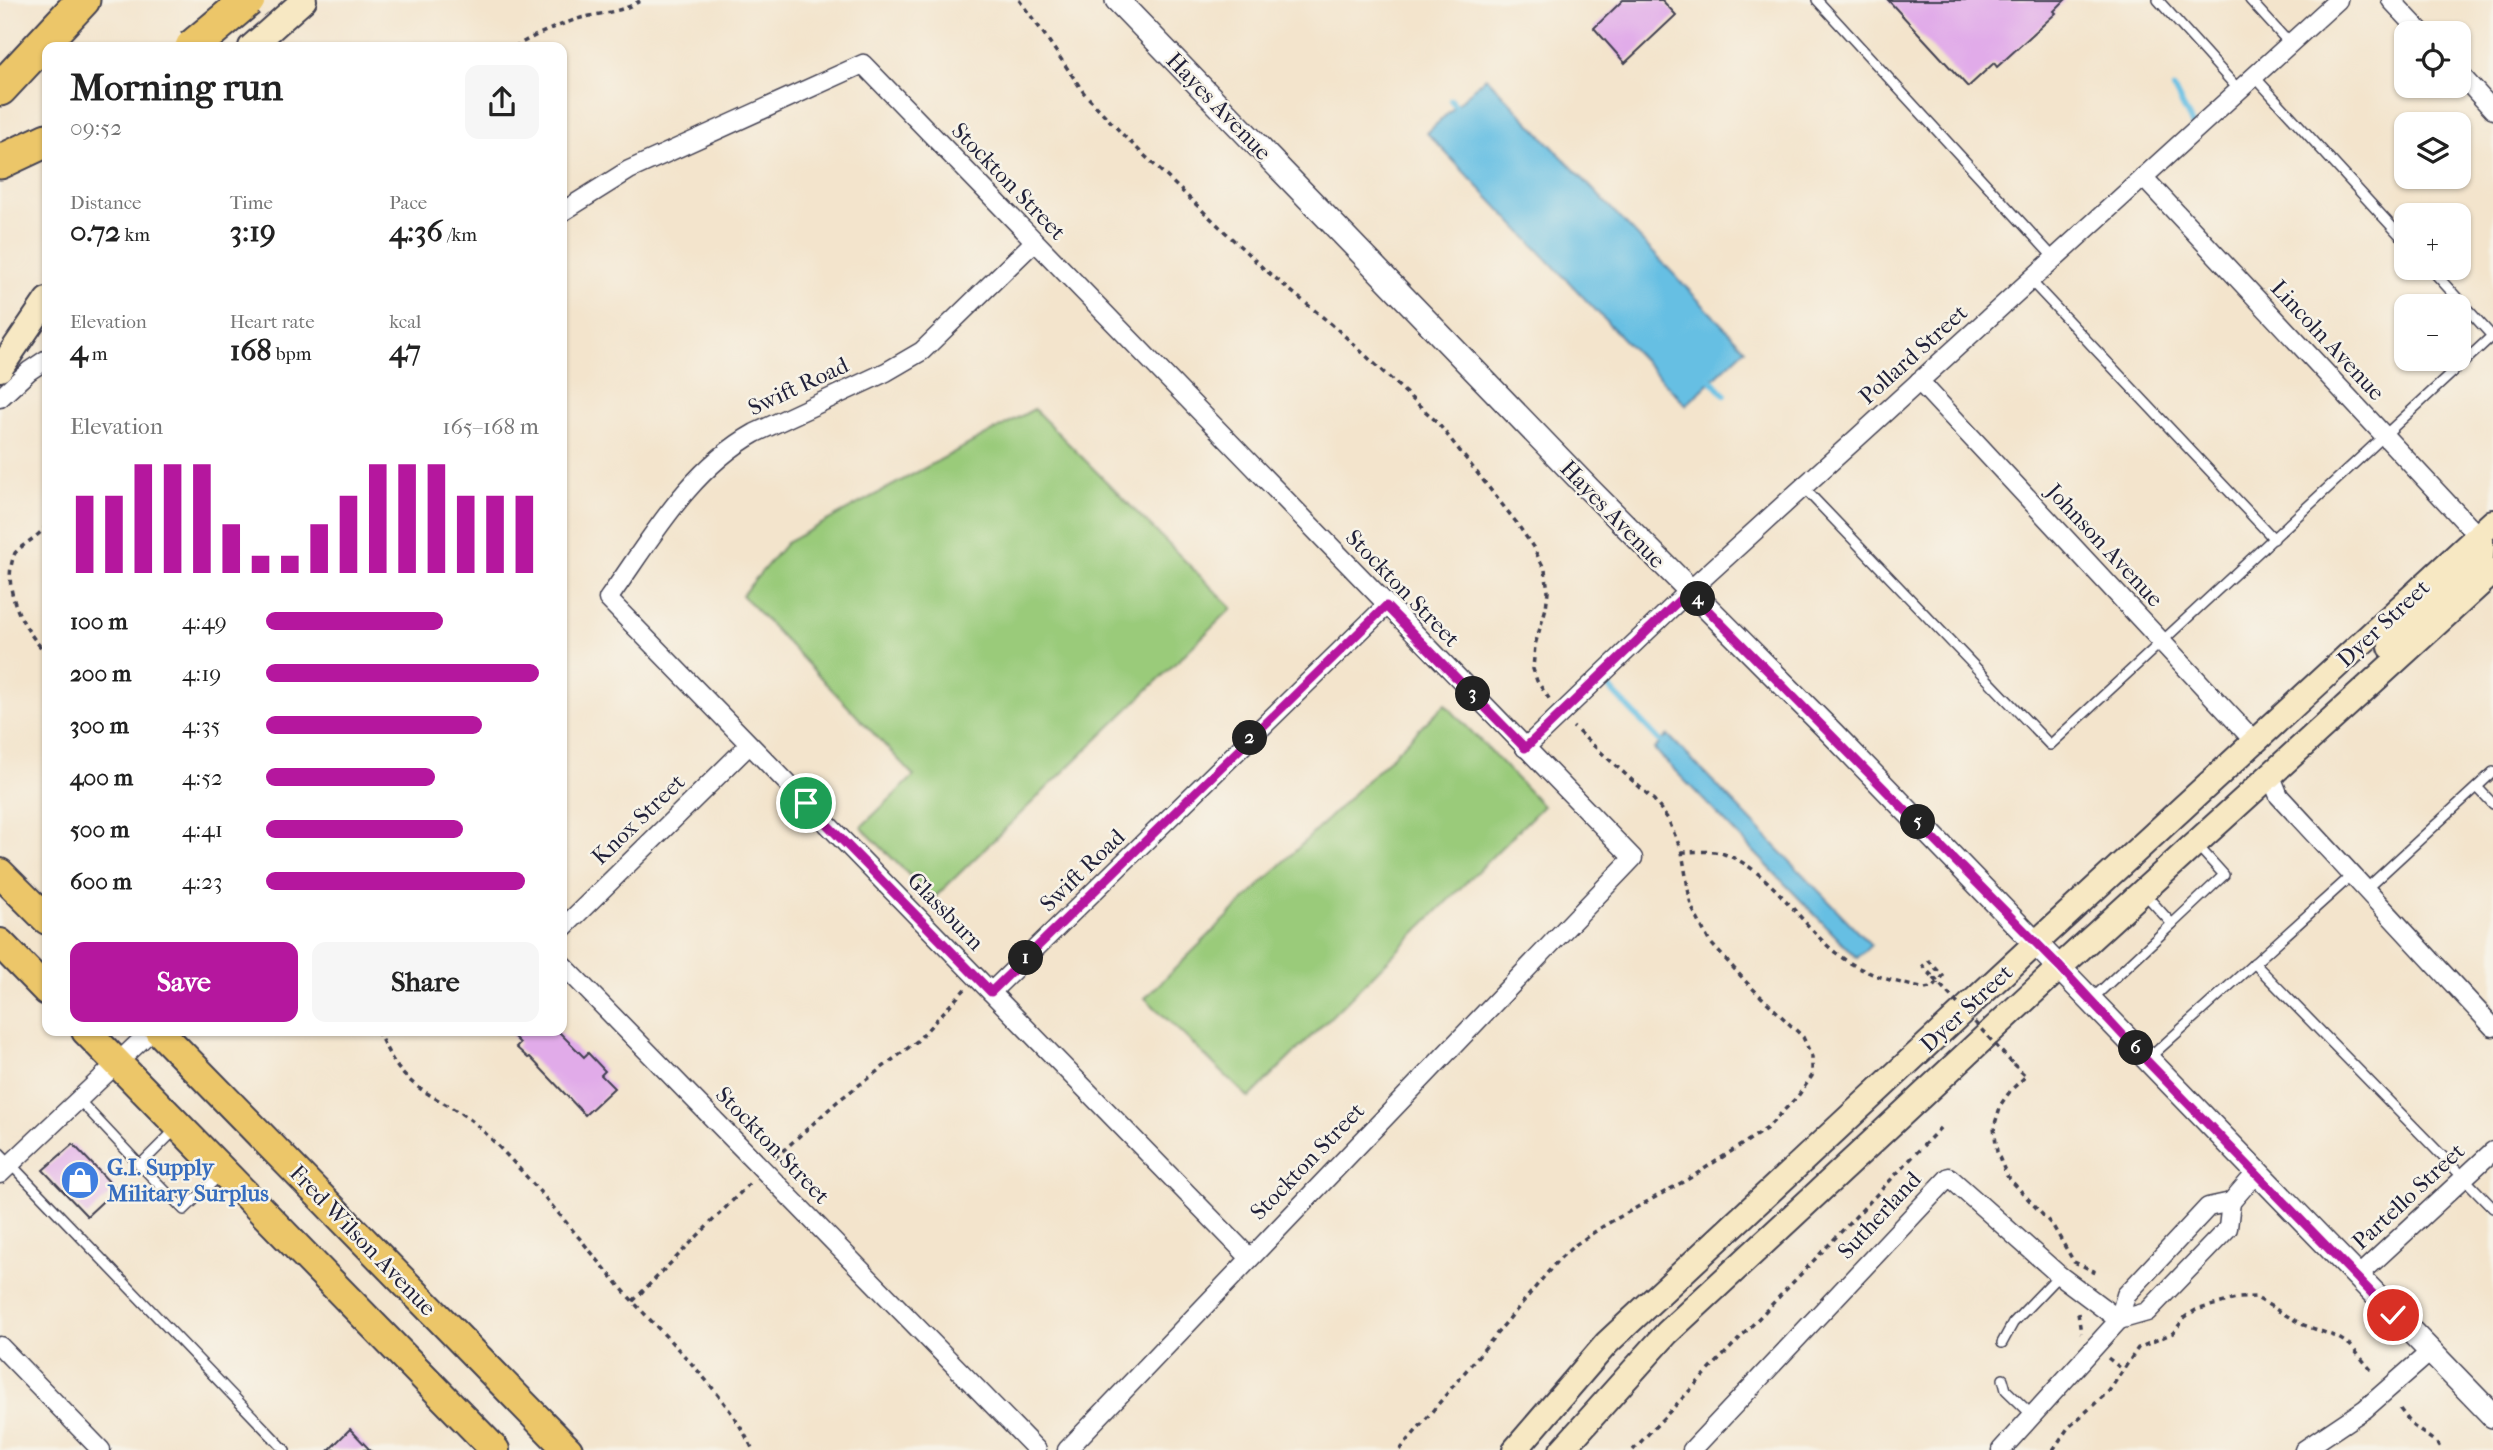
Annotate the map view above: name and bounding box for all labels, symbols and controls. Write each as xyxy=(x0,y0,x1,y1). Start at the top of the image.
map controls xyxy=(2394,21,2471,371)
button: locate xyxy=(2394,21,2471,98)
street label: Hayes Avenue xyxy=(1161,47,1277,166)
text: Morning run xyxy=(70,65,283,110)
button: share xyxy=(465,65,539,139)
button: layers xyxy=(2394,112,2471,189)
text: 09:52 xyxy=(70,114,122,141)
street label: Stockton Street xyxy=(946,117,1071,246)
text: Distance xyxy=(70,192,141,214)
text: Time xyxy=(230,192,273,214)
text: Pace xyxy=(389,192,427,214)
button: + xyxy=(2394,203,2471,280)
text: 0.72 xyxy=(70,214,120,249)
text: 3:19 xyxy=(230,214,276,249)
text: 4:36 xyxy=(389,214,443,249)
text: km xyxy=(120,224,150,246)
text: /km xyxy=(443,224,477,246)
street label: Lincoln Avenue xyxy=(2265,275,2390,406)
button: − xyxy=(2394,294,2471,371)
street label: Pollard Street xyxy=(1854,299,1973,410)
text: Elevation xyxy=(70,311,147,333)
text: Heart rate xyxy=(230,311,315,333)
text: kcal xyxy=(389,311,421,333)
text: 4 xyxy=(70,333,88,368)
text: 168 xyxy=(230,333,272,368)
text: 47 xyxy=(389,333,421,368)
text: m xyxy=(88,343,108,365)
text: bpm xyxy=(272,343,312,365)
street label: Swift Road xyxy=(744,351,853,421)
text: Elevation xyxy=(70,413,163,440)
text: 165–168 m xyxy=(442,413,539,440)
street label: Hayes Avenue xyxy=(1555,455,1671,574)
street label: Johnson Avenue xyxy=(2039,477,2169,612)
street label: Stockton Street xyxy=(1340,524,1465,653)
street label: Dyer Street xyxy=(2332,574,2435,673)
pin: 4 xyxy=(1680,582,1716,616)
text: 4 xyxy=(1692,587,1703,609)
text: 100 m xyxy=(70,608,128,635)
text: 4:49 xyxy=(182,608,227,635)
text: 200 m xyxy=(70,660,131,687)
text: 4:19 xyxy=(182,660,221,687)
pin: 3 xyxy=(1456,676,1490,712)
text: 3 xyxy=(1469,682,1476,704)
text: 300 m xyxy=(70,712,129,739)
text: 4:35 xyxy=(182,712,221,739)
pin: 2 xyxy=(1232,720,1268,756)
text: 2 xyxy=(1245,726,1254,748)
text: 400 m xyxy=(70,764,133,791)
text: 4:52 xyxy=(182,764,223,791)
street label: Knox Street xyxy=(586,768,690,870)
pin xyxy=(776,773,836,833)
icon: arrive xyxy=(787,784,825,822)
pin: 5 xyxy=(1900,804,1936,840)
text: 5 xyxy=(1913,810,1922,832)
text: 500 m xyxy=(70,816,129,843)
text: 4:41 xyxy=(182,816,223,843)
street label: Swift Road xyxy=(1034,823,1131,917)
street label: Glassburn xyxy=(902,867,990,957)
text: 600 m xyxy=(70,868,132,895)
text: 4:23 xyxy=(182,868,222,895)
pin: 1 xyxy=(1009,940,1044,976)
button: Save xyxy=(70,942,298,1022)
button: Share xyxy=(312,942,539,1022)
text: 1 xyxy=(1022,946,1029,968)
street label: Dyer Street xyxy=(1915,959,2018,1058)
pin: 6 xyxy=(2118,1030,2154,1066)
text: 6 xyxy=(2130,1036,2141,1058)
street label: Stockton Street xyxy=(710,1081,835,1210)
street label: Stockton Street xyxy=(1245,1097,1370,1226)
street label: Partello Street xyxy=(2347,1138,2470,1255)
place label: G.I. Supply Military Surplus xyxy=(107,1154,269,1207)
shop icon: G.I. Supply Military Surplus xyxy=(59,1159,101,1201)
street label: Fred Wilson Avenue xyxy=(284,1159,441,1321)
street label: Sutherland xyxy=(1832,1166,1927,1265)
pin xyxy=(2363,1285,2423,1345)
icon: check xyxy=(2374,1296,2412,1334)

